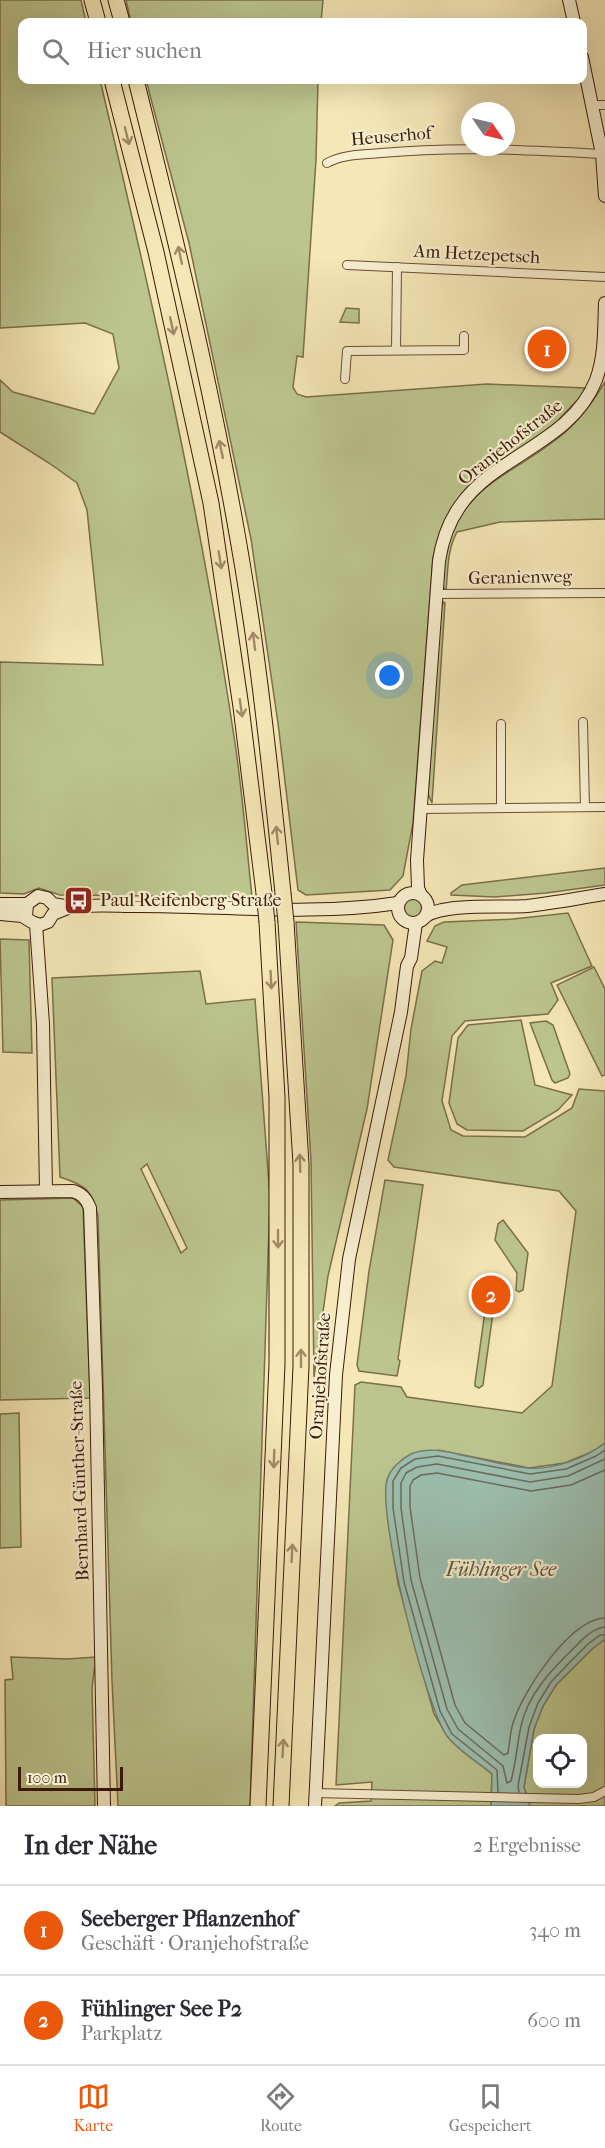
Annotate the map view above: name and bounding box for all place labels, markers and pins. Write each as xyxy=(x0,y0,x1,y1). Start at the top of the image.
pin: 1 xyxy=(528,326,566,372)
bus stop icon: Paul-Reifenberg-Straße xyxy=(63,884,95,916)
place label: Paul-Reifenberg-Straße xyxy=(100,890,282,911)
pin: 2 xyxy=(472,1272,510,1318)

